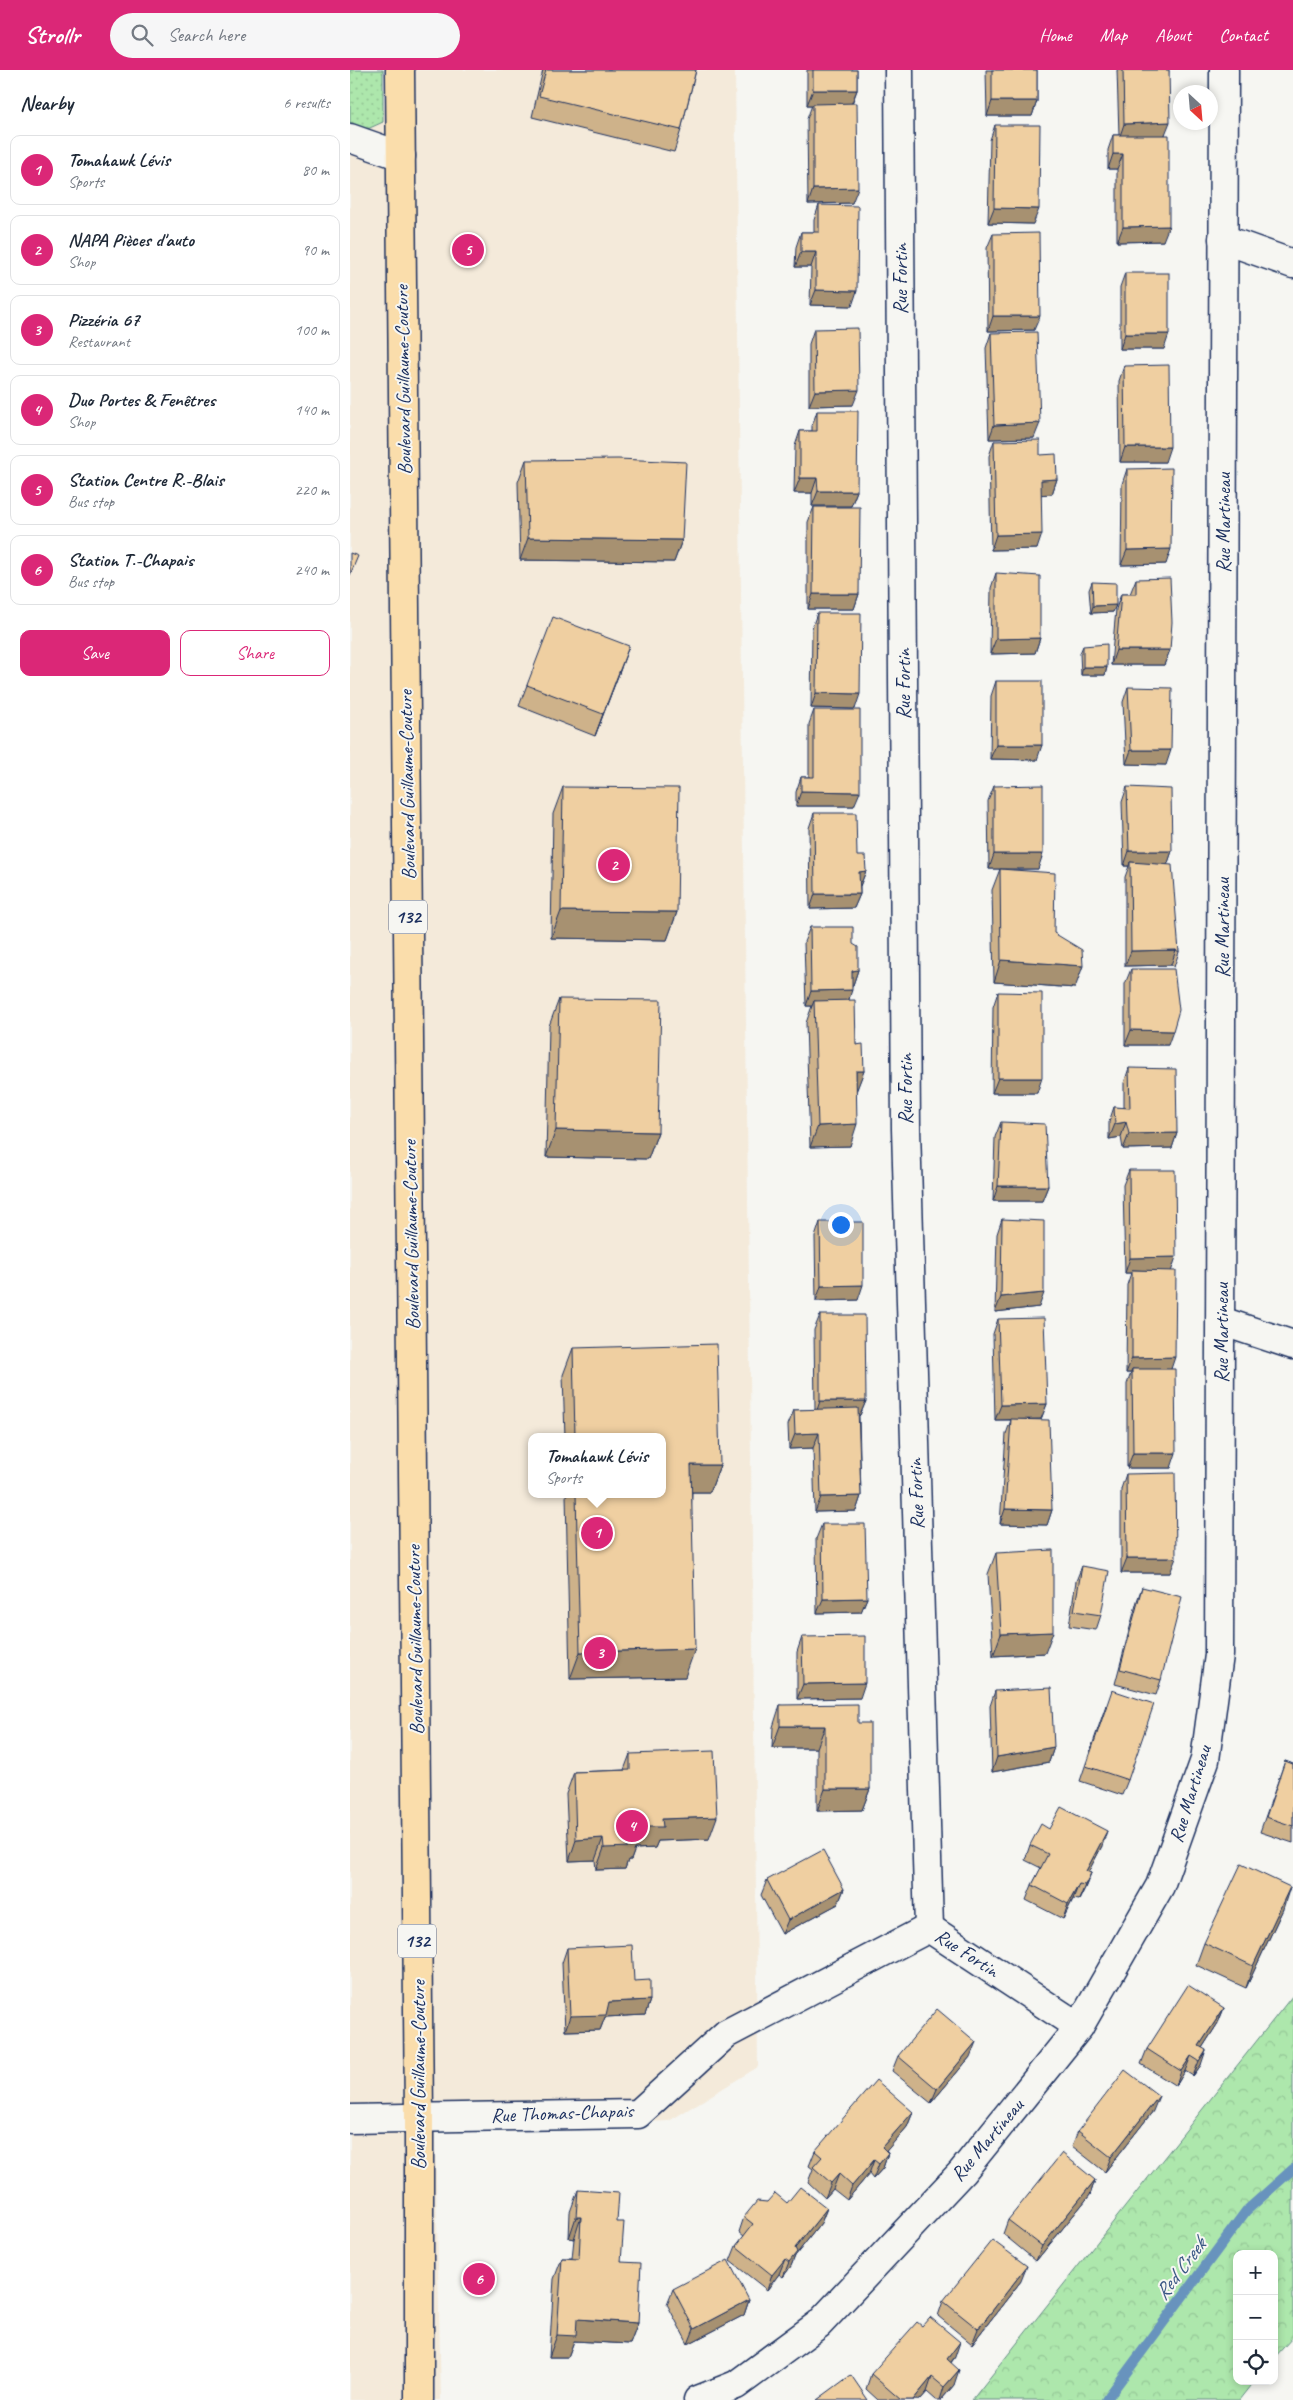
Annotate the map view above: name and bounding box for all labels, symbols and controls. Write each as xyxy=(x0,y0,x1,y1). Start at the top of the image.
search box xyxy=(110,13,460,58)
text: Strollr xyxy=(25,20,80,50)
icon: search xyxy=(128,21,156,49)
text: Search here xyxy=(168,23,245,47)
text: Home xyxy=(1039,24,1072,46)
text: Map xyxy=(1100,24,1127,46)
text: About xyxy=(1155,24,1191,46)
text: Contact xyxy=(1219,24,1268,46)
north arrow xyxy=(1173,85,1218,130)
text: Nearby xyxy=(20,90,73,116)
text: 6 results xyxy=(283,93,330,113)
text: Tomahawk Lévis xyxy=(68,148,170,172)
text: 1 xyxy=(33,160,41,180)
text: 80 m xyxy=(302,160,329,180)
text: Sports xyxy=(68,172,104,192)
text: NAPA Pièces d'auto xyxy=(68,228,194,252)
pin: 5 xyxy=(452,231,484,269)
text: 2 xyxy=(33,240,41,260)
text: 90 m xyxy=(302,240,329,260)
street label: Rue Fortin xyxy=(888,242,913,315)
text: Shop xyxy=(68,252,95,272)
street label: Boulevard Guillaume-Couture xyxy=(389,283,417,475)
text: Pizzéria 67 xyxy=(68,308,139,332)
text: 3 xyxy=(33,320,41,340)
text: 100 m xyxy=(295,320,329,340)
text: Restaurant xyxy=(68,332,130,352)
text: Duo Portes & Fenêtres xyxy=(68,388,215,412)
text: 4 xyxy=(33,400,41,420)
text: 140 m xyxy=(295,400,329,420)
text: Shop xyxy=(68,412,95,432)
text: Station Centre R.-Blais xyxy=(68,468,224,492)
street label: Rue Martineau xyxy=(1211,471,1236,573)
text: 5 xyxy=(34,480,40,500)
text: 220 m xyxy=(295,480,329,500)
text: Bus stop xyxy=(68,492,114,512)
text: Station T.-Chapais xyxy=(68,548,193,572)
text: 6 xyxy=(33,560,41,580)
text: 240 m xyxy=(295,560,329,580)
text: Bus stop xyxy=(68,572,114,592)
button: Save xyxy=(20,630,170,676)
button: Share xyxy=(180,630,330,676)
street label: Rue Fortin xyxy=(891,647,916,720)
street label: Boulevard Guillaume-Couture xyxy=(393,688,421,880)
pin: 2 xyxy=(598,846,630,884)
street label: Rue Martineau xyxy=(1210,876,1235,978)
road number: 132 xyxy=(389,900,427,934)
street label: Rue Fortin xyxy=(893,1052,918,1125)
street label: Boulevard Guillaume-Couture xyxy=(397,1138,425,1330)
your location xyxy=(828,1212,854,1238)
street label: Rue Martineau xyxy=(1209,1281,1234,1383)
popup xyxy=(528,1433,666,1498)
text: Tomahawk Lévis xyxy=(546,1444,648,1468)
street label: Rue Fortin xyxy=(902,1457,930,1530)
text: Sports xyxy=(546,1468,582,1488)
pin: 1 xyxy=(581,1514,613,1552)
street label: Boulevard Guillaume-Couture xyxy=(401,1543,429,1735)
pin: 3 xyxy=(584,1634,616,1672)
street label: Rue Martineau xyxy=(1163,1741,1217,1846)
pin: 4 xyxy=(616,1807,648,1845)
street label: Rue Fortin xyxy=(930,1923,1005,1983)
road number: 132 xyxy=(398,1924,436,1958)
street label: Boulevard Guillaume-Couture xyxy=(406,1979,431,2170)
street label: Rue Martineau xyxy=(945,2092,1030,2186)
street label: Rue Thomas-Chapais xyxy=(490,2098,636,2128)
water label: Red Creek xyxy=(1148,2230,1214,2305)
map controls xyxy=(1233,2250,1278,2385)
button: + xyxy=(1233,2250,1278,2295)
pin: 6 xyxy=(463,2260,495,2298)
button: − xyxy=(1233,2295,1278,2340)
button: locate xyxy=(1233,2340,1278,2385)

